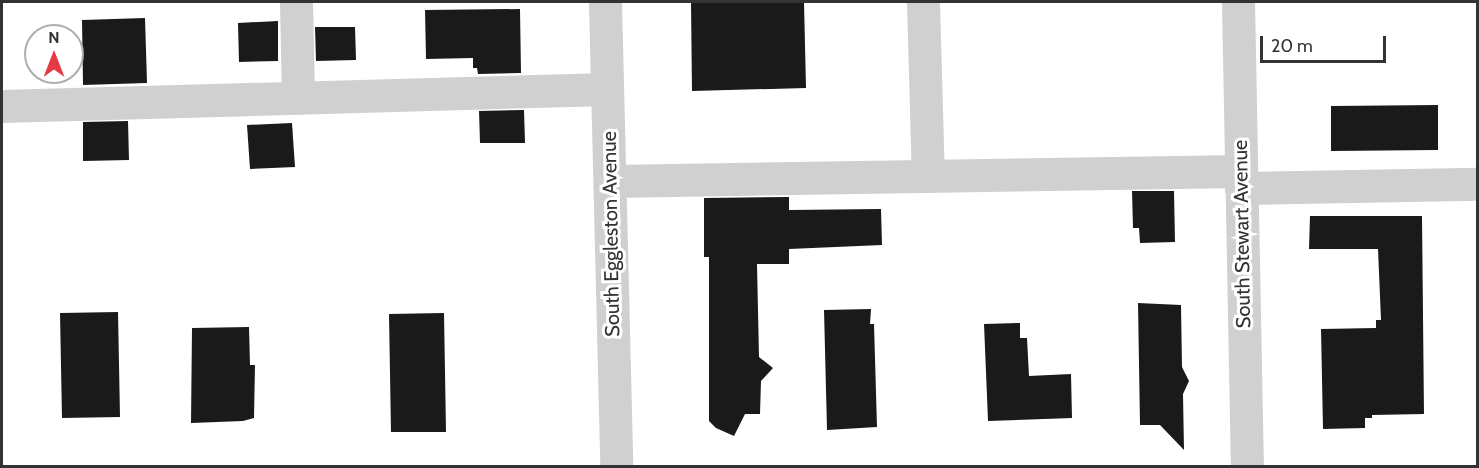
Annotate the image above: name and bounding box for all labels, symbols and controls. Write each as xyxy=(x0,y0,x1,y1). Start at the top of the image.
north arrow xyxy=(24,24,84,84)
scale bar xyxy=(1263,24,1389,62)
text: N xyxy=(48,28,60,47)
text: 20 m xyxy=(1271,35,1313,57)
street label: South Eggleston Avenue xyxy=(597,131,625,337)
street label: South Stewart Avenue xyxy=(1228,140,1256,328)

